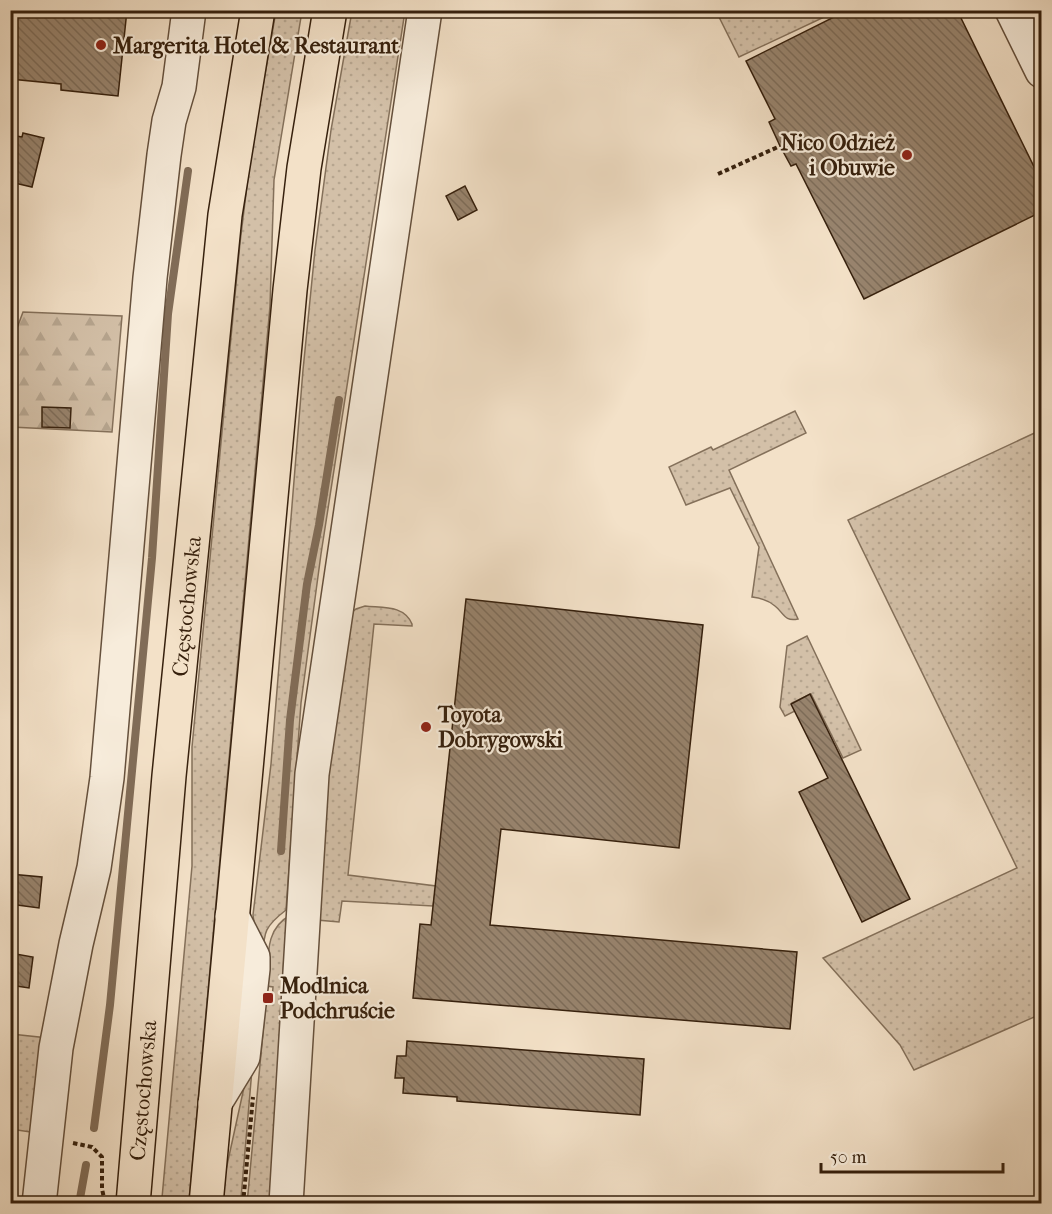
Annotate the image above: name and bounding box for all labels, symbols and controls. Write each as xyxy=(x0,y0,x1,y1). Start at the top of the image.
place label: Margerita Hotel & Restaurant xyxy=(112,33,400,59)
marker: Margerita Hotel & Restaurant xyxy=(94,38,108,52)
place label: Nico Odzież i Obuwie xyxy=(781,130,895,181)
marker: Nico Odzież i Obuwie xyxy=(900,148,914,162)
street label: Częstochowska xyxy=(167,534,207,678)
place label: Toyota Dobrygowski xyxy=(437,702,563,753)
marker: Toyota Dobrygowski xyxy=(419,720,433,734)
place label: Modlnica Podchruście xyxy=(279,973,395,1024)
marker: Modlnica Podchruście xyxy=(261,991,275,1005)
street label: Częstochowska xyxy=(125,1018,162,1162)
scale bar xyxy=(821,1136,1002,1174)
text: 50 m xyxy=(830,1147,867,1168)

